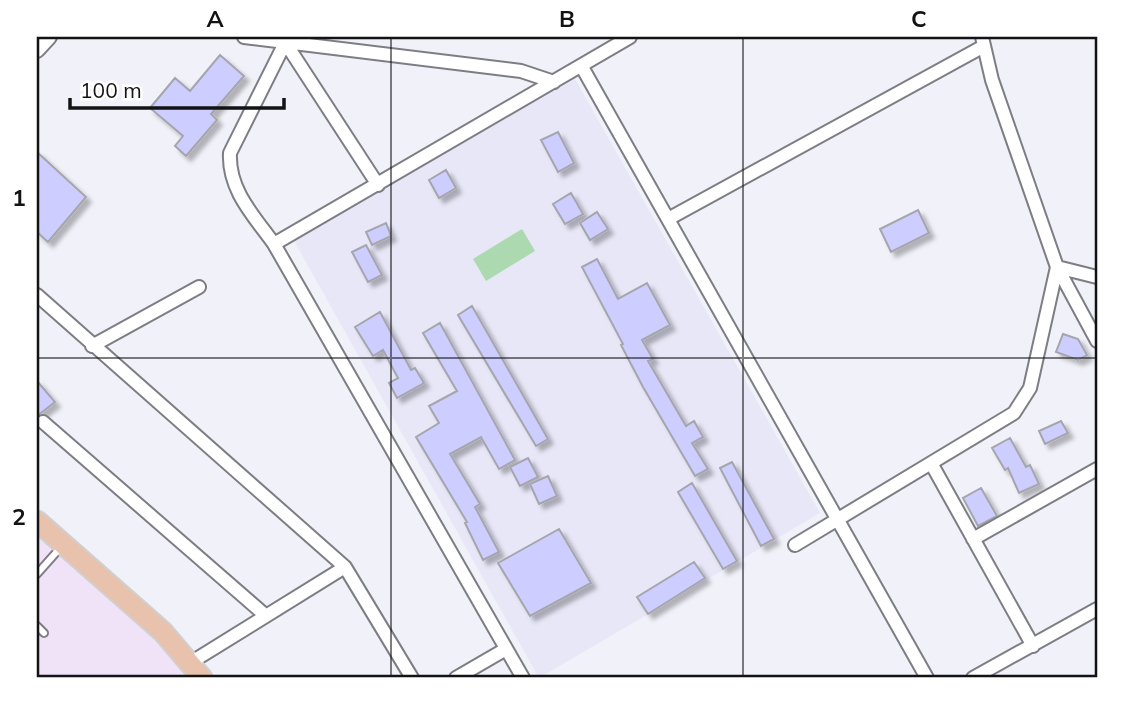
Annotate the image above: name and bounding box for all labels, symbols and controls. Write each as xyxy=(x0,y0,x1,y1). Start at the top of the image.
text: A xyxy=(206,4,224,33)
text: B xyxy=(559,4,575,33)
text: C xyxy=(911,4,927,33)
scale bar xyxy=(70,66,284,110)
text: 100 m xyxy=(80,77,142,103)
text: 1 xyxy=(12,183,26,212)
text: 2 xyxy=(12,502,26,531)

